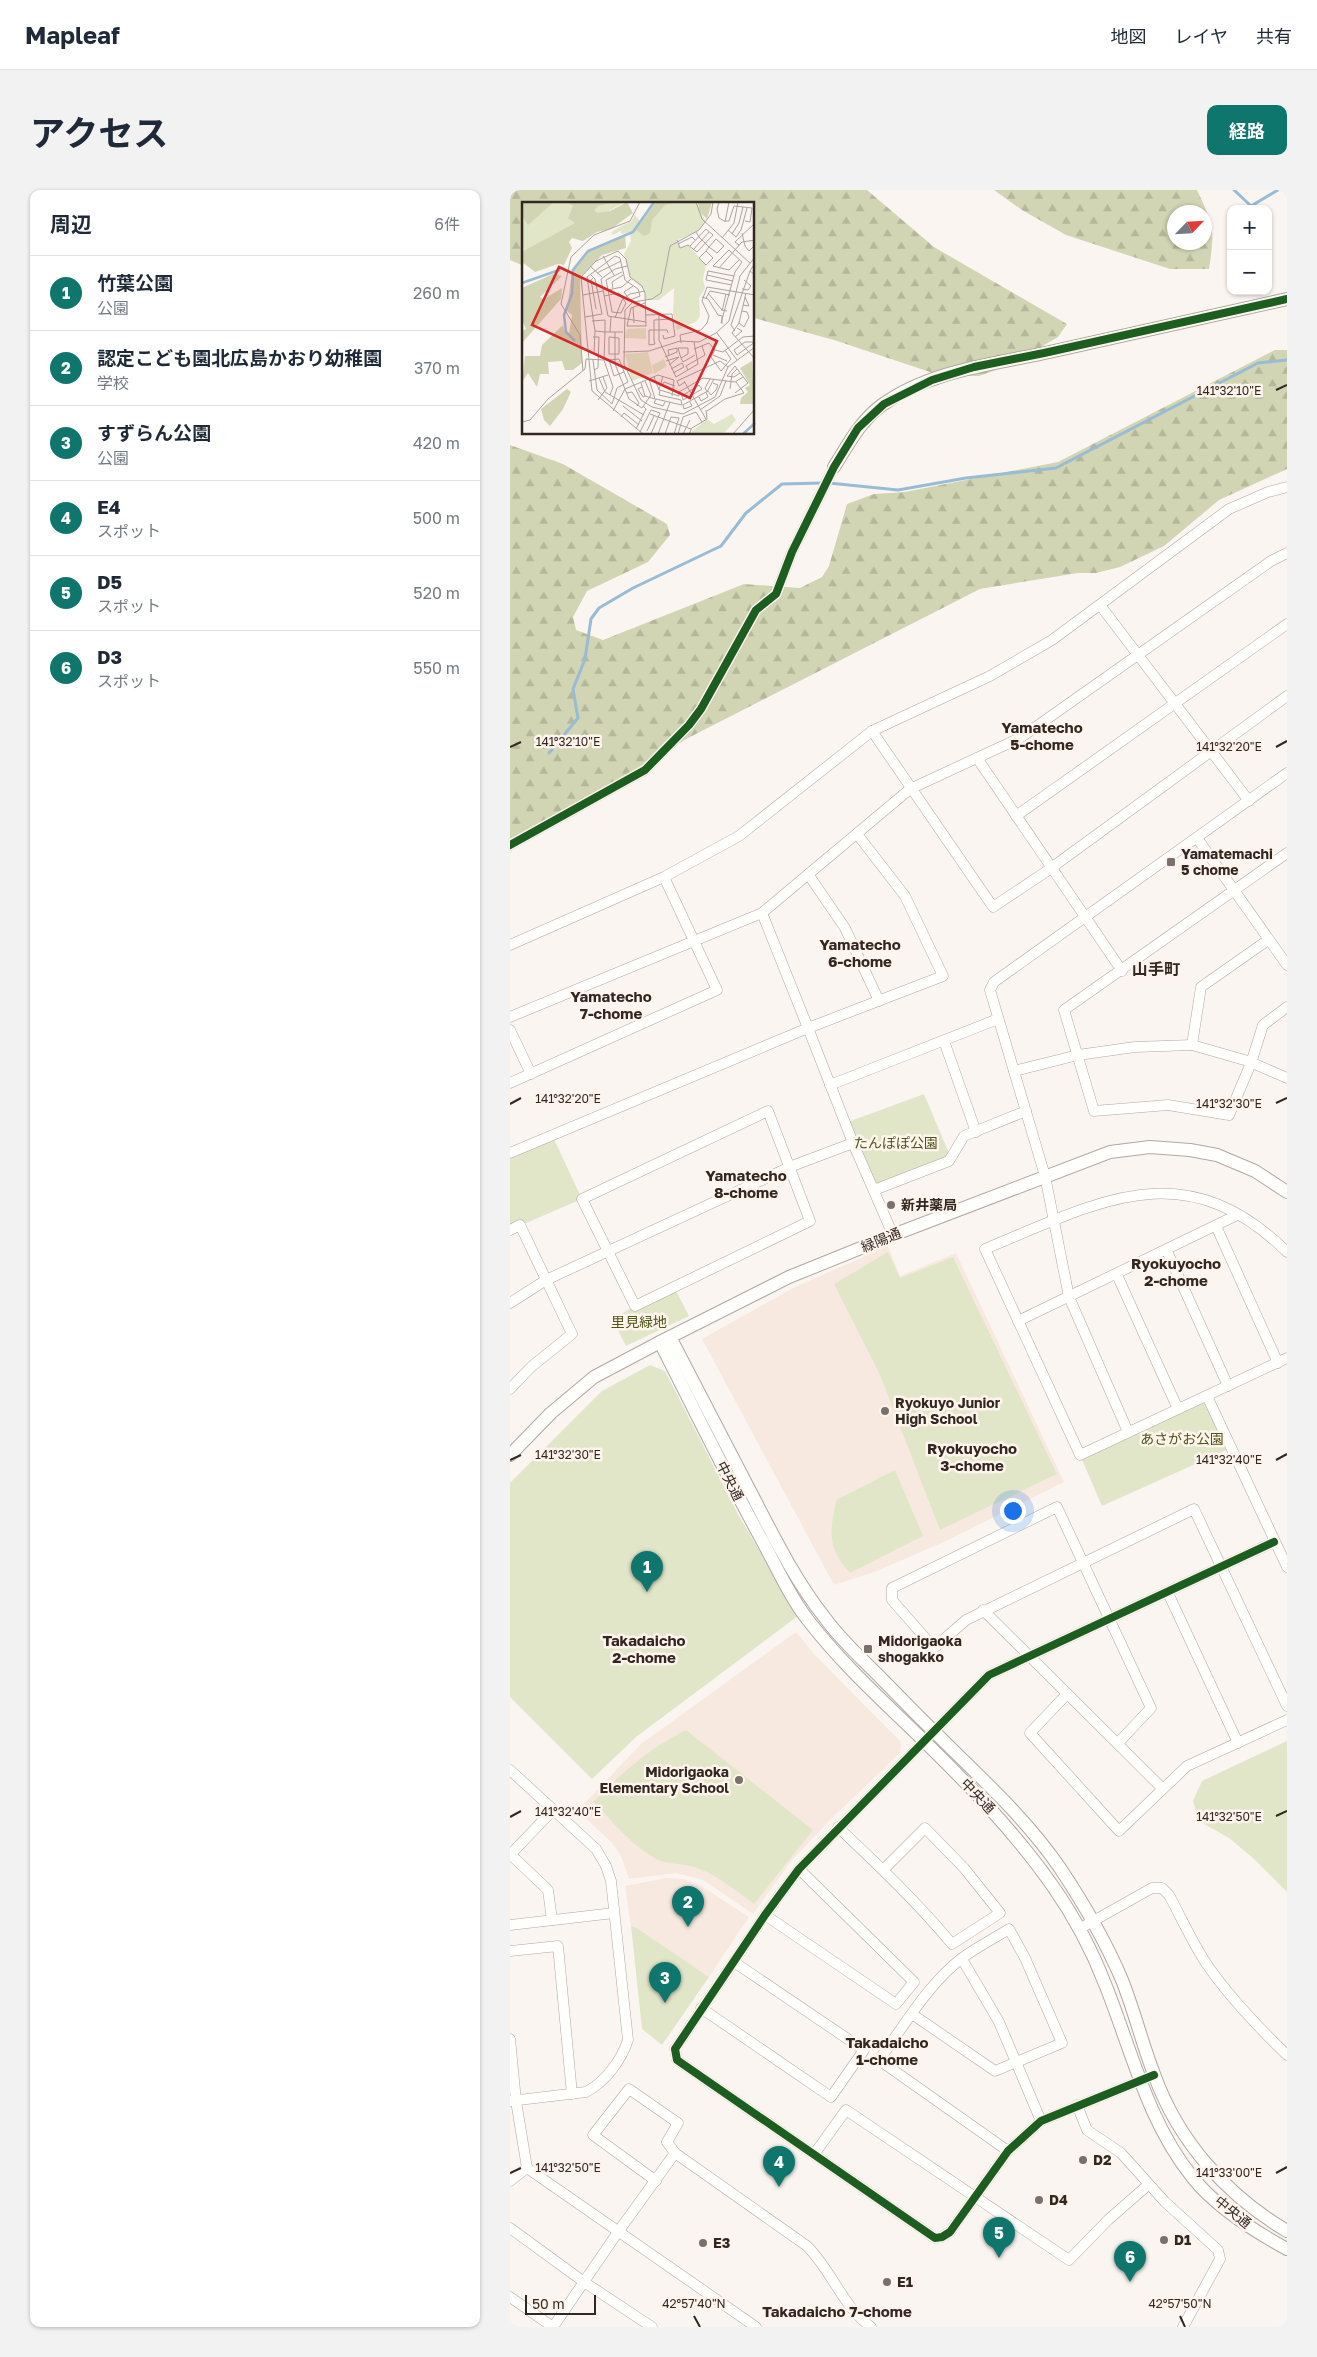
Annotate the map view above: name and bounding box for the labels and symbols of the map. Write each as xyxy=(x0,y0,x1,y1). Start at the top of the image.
inset map xyxy=(522,202,755,435)
north arrow xyxy=(1167,205,1212,250)
text: 141°32'10"E xyxy=(1197,383,1261,398)
district label: Yamatecho 5-chome xyxy=(1001,718,1083,753)
text: 141°32'10"E xyxy=(536,734,600,749)
text: 141°32'20"E xyxy=(1196,739,1262,754)
place label: Yamatemachi 5 chome xyxy=(1181,845,1273,878)
marker: Yamatemachi 5 chome xyxy=(1165,856,1177,868)
district label: Yamatecho 6-chome xyxy=(819,935,901,970)
district label: 山手町 xyxy=(1132,959,1180,979)
district label: Yamatecho 7-chome xyxy=(570,987,652,1022)
text: 141°32'20"E xyxy=(535,1091,601,1106)
text: 141°32'30"E xyxy=(1196,1096,1262,1111)
park label: たんぽぽ公園 xyxy=(854,1134,938,1151)
district label: Yamatecho 8-chome xyxy=(705,1166,787,1201)
place label: 新井薬局 xyxy=(901,1196,957,1213)
marker: 新井薬局 xyxy=(885,1199,897,1211)
street label: 緑陽通 xyxy=(858,1224,903,1255)
district label: Ryokuyocho 2-chome xyxy=(1131,1254,1221,1289)
park label: 里見緑地 xyxy=(611,1313,667,1330)
place label: Ryokuyo Junior High School xyxy=(895,1394,1001,1427)
marker: Ryokuyo Junior High School xyxy=(879,1405,891,1417)
park label: あさがお公園 xyxy=(1140,1430,1224,1447)
district label: Ryokuyocho 3-chome xyxy=(927,1439,1017,1474)
text: 141°32'30"E xyxy=(535,1447,601,1462)
text: 141°32'40"E xyxy=(1196,1452,1262,1467)
street label: 中央通 xyxy=(713,1458,748,1503)
your location xyxy=(1000,1498,1026,1524)
pin: 1 xyxy=(631,1551,663,1592)
district label: Takadaicho 2-chome xyxy=(602,1631,686,1666)
place label: Midorigaoka shogakko xyxy=(878,1632,962,1665)
marker: Midorigaoka shogakko xyxy=(862,1643,874,1655)
place label: Midorigaoka Elementary School xyxy=(600,1763,729,1796)
marker: Midorigaoka Elementary School xyxy=(733,1774,745,1786)
street label: 中央通 xyxy=(958,1775,999,1817)
text: 141°32'40"E xyxy=(535,1804,601,1819)
text: 141°32'50"E xyxy=(1196,1809,1262,1824)
pin: 2 xyxy=(672,1886,704,1927)
pin: 3 xyxy=(649,1962,681,2003)
district label: Takadaicho 1-chome xyxy=(845,2033,929,2068)
pin: 4 xyxy=(763,2146,795,2187)
place label: D2 xyxy=(1093,2151,1112,2168)
marker: D2 xyxy=(1077,2154,1089,2166)
text: 141°32'50"E xyxy=(535,2160,601,2175)
text: 141°33'00"E xyxy=(1196,2165,1262,2180)
place label: D4 xyxy=(1049,2191,1068,2208)
street label: 中央通 xyxy=(1212,2192,1255,2231)
marker: D4 xyxy=(1033,2194,1045,2206)
pin: 5 xyxy=(983,2217,1015,2258)
place label: D1 xyxy=(1174,2231,1191,2248)
place label: E3 xyxy=(713,2234,730,2251)
marker: D1 xyxy=(1158,2234,1170,2246)
marker: E3 xyxy=(697,2237,709,2249)
pin: 6 xyxy=(1114,2241,1146,2282)
place label: E1 xyxy=(897,2273,913,2290)
marker: E1 xyxy=(881,2276,893,2288)
scale bar xyxy=(525,2292,596,2315)
text: 42°57'40"N xyxy=(662,2296,726,2311)
text: 42°57'50"N xyxy=(1148,2296,1212,2311)
district label: Takadaicho 7-chome xyxy=(762,2302,912,2320)

